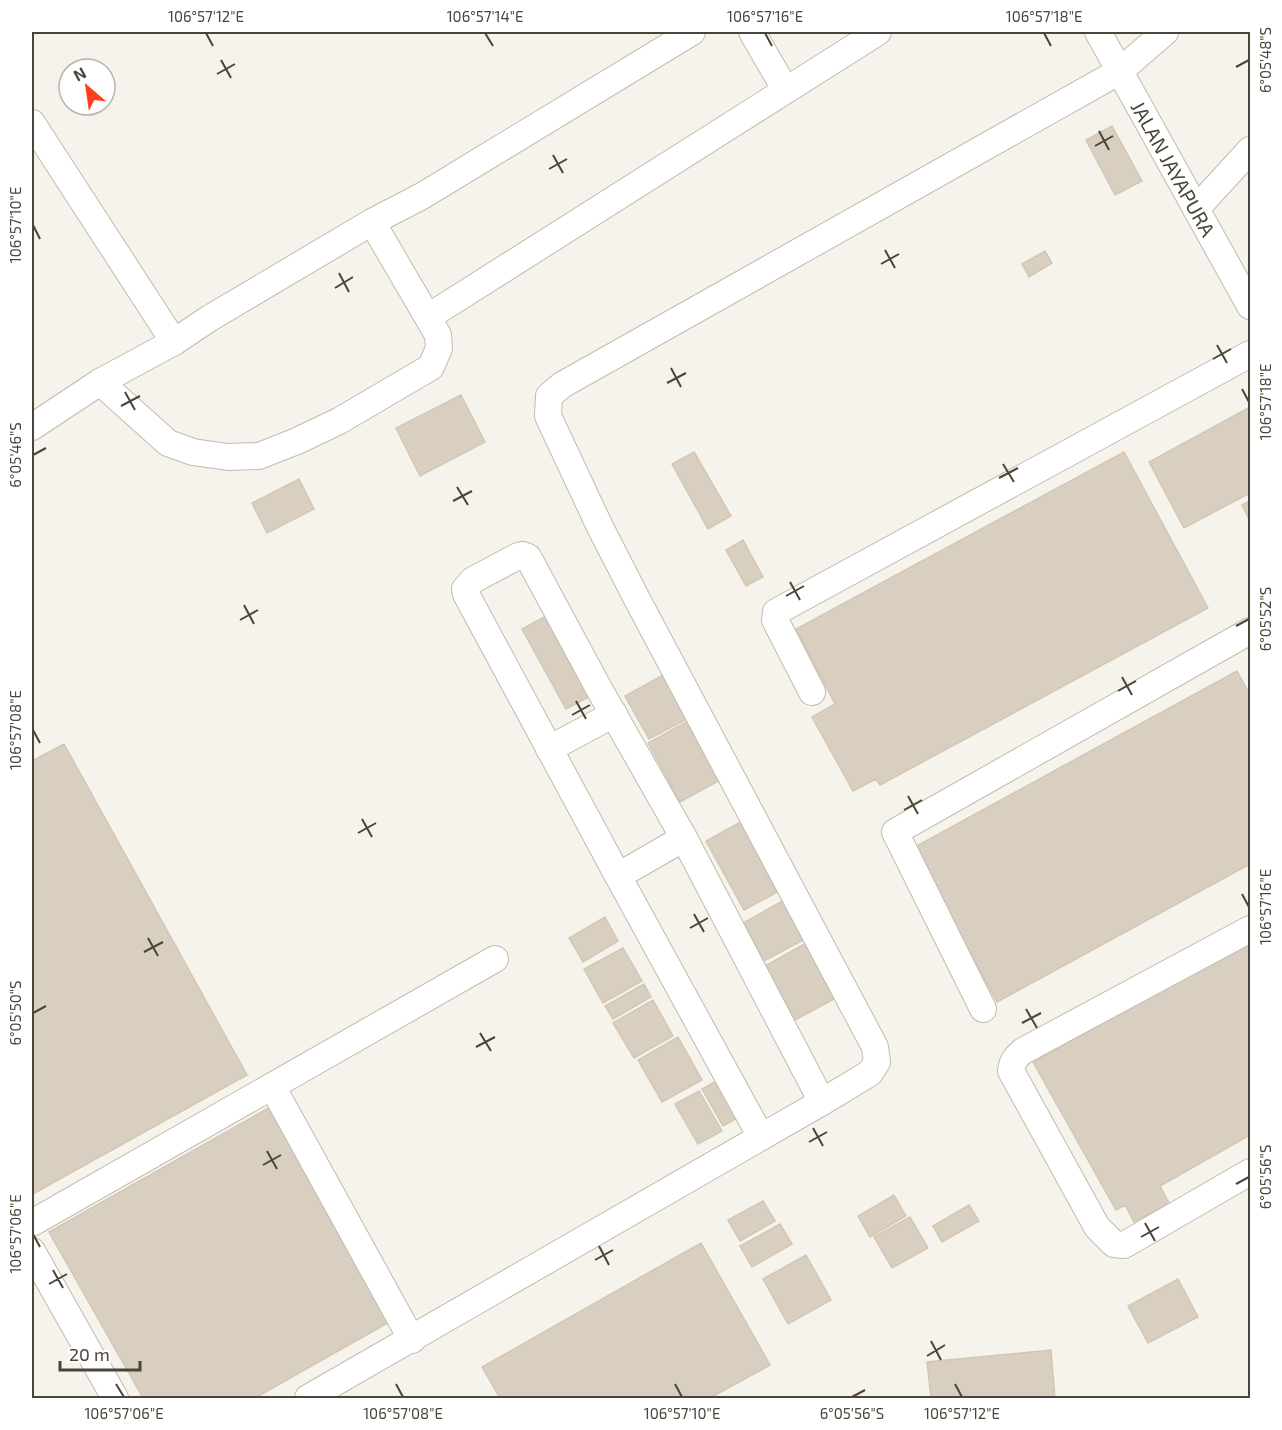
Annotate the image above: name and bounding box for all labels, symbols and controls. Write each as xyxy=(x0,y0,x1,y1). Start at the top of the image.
text: 106°57'12"E xyxy=(168,7,244,25)
text: 106°57'14"E xyxy=(447,7,523,25)
text: 106°57'16"E xyxy=(727,7,803,25)
text: 106°57'18"E xyxy=(1006,7,1082,25)
text: 6°05'48"S xyxy=(1256,27,1274,93)
north arrow xyxy=(57,57,117,117)
text: N xyxy=(70,62,89,85)
street label: JALAN JAYAPURA xyxy=(1127,97,1221,241)
text: 106°57'10"E xyxy=(6,187,24,263)
text: 106°57'18"E xyxy=(1256,364,1274,440)
text: 6°05'46"S xyxy=(6,422,24,488)
text: 6°05'52"S xyxy=(1256,587,1274,651)
text: 106°57'08"E xyxy=(6,690,24,770)
text: 106°57'16"E xyxy=(1256,869,1274,945)
text: 6°05'50"S xyxy=(6,980,24,1046)
text: 6°05'56"S xyxy=(1256,1145,1274,1209)
text: 106°57'06"E xyxy=(6,1194,24,1274)
scale bar xyxy=(60,1334,140,1372)
text: 20 m xyxy=(69,1343,110,1365)
text: 106°57'06"E xyxy=(84,1404,164,1422)
text: 106°57'08"E xyxy=(363,1404,443,1422)
text: 106°57'10"E xyxy=(644,1404,720,1422)
text: 6°05'56"S xyxy=(820,1404,884,1422)
text: 106°57'12"E xyxy=(924,1404,1000,1422)

